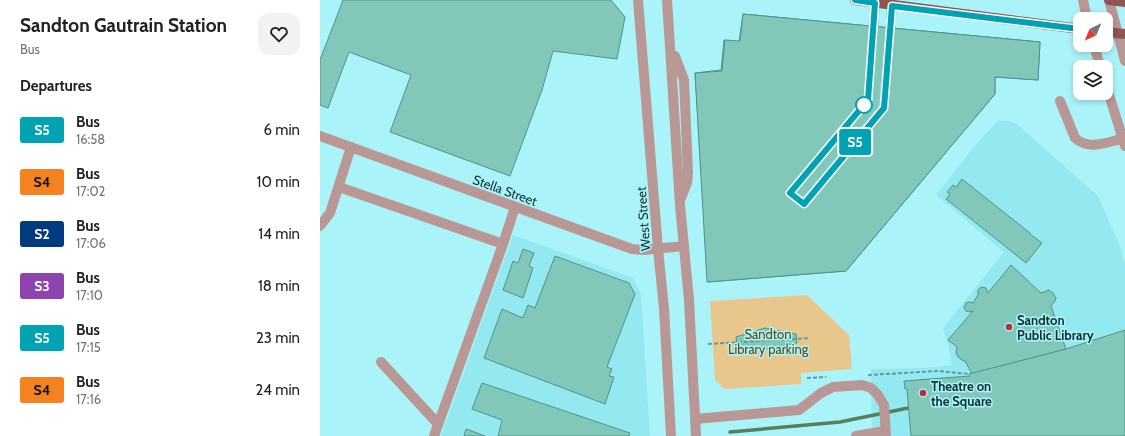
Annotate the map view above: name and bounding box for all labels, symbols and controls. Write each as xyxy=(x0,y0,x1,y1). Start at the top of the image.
north arrow xyxy=(1073,12,1113,52)
map controls xyxy=(1073,12,1113,100)
button: heart xyxy=(258,13,300,55)
text: Sandton Gautrain Station xyxy=(20,14,227,37)
text: Bus xyxy=(20,41,40,57)
button: layers xyxy=(1073,60,1113,100)
text: Departures xyxy=(20,77,92,95)
unlabelled marker xyxy=(855,96,873,114)
text: Bus xyxy=(76,113,100,131)
text: S5 xyxy=(34,121,50,139)
text: 6 min xyxy=(263,121,300,139)
line badge: S5 xyxy=(837,129,873,155)
text: 16:58 xyxy=(76,131,105,147)
text: S5 xyxy=(847,133,863,151)
text: Bus xyxy=(76,165,100,183)
street label: Stella Street xyxy=(471,171,540,209)
text: S4 xyxy=(34,173,50,191)
text: 10 min xyxy=(257,173,300,191)
text: 17:02 xyxy=(76,183,105,199)
street label: West Street xyxy=(633,186,653,252)
text: Bus xyxy=(76,217,100,235)
text: S2 xyxy=(34,225,50,243)
text: 14 min xyxy=(258,225,300,243)
text: 17:06 xyxy=(76,235,106,251)
text: Bus xyxy=(76,269,100,287)
text: S3 xyxy=(34,277,50,295)
text: 18 min xyxy=(258,277,300,295)
text: 17:10 xyxy=(76,287,103,303)
place label: Sandton Public Library xyxy=(1017,312,1094,343)
text: Bus xyxy=(76,321,100,339)
marker: Sandton Public Library xyxy=(1004,322,1014,332)
park label: Sandton Library parking xyxy=(728,326,809,357)
text: S5 xyxy=(34,329,50,347)
text: 23 min xyxy=(256,329,300,347)
text: 17:15 xyxy=(76,339,101,355)
text: Bus xyxy=(76,373,100,391)
place label: Theatre on the Square xyxy=(931,378,992,409)
text: S4 xyxy=(34,381,50,399)
text: 24 min xyxy=(255,381,300,399)
marker: Theatre on the Square xyxy=(918,388,928,398)
text: 17:16 xyxy=(76,391,101,407)

